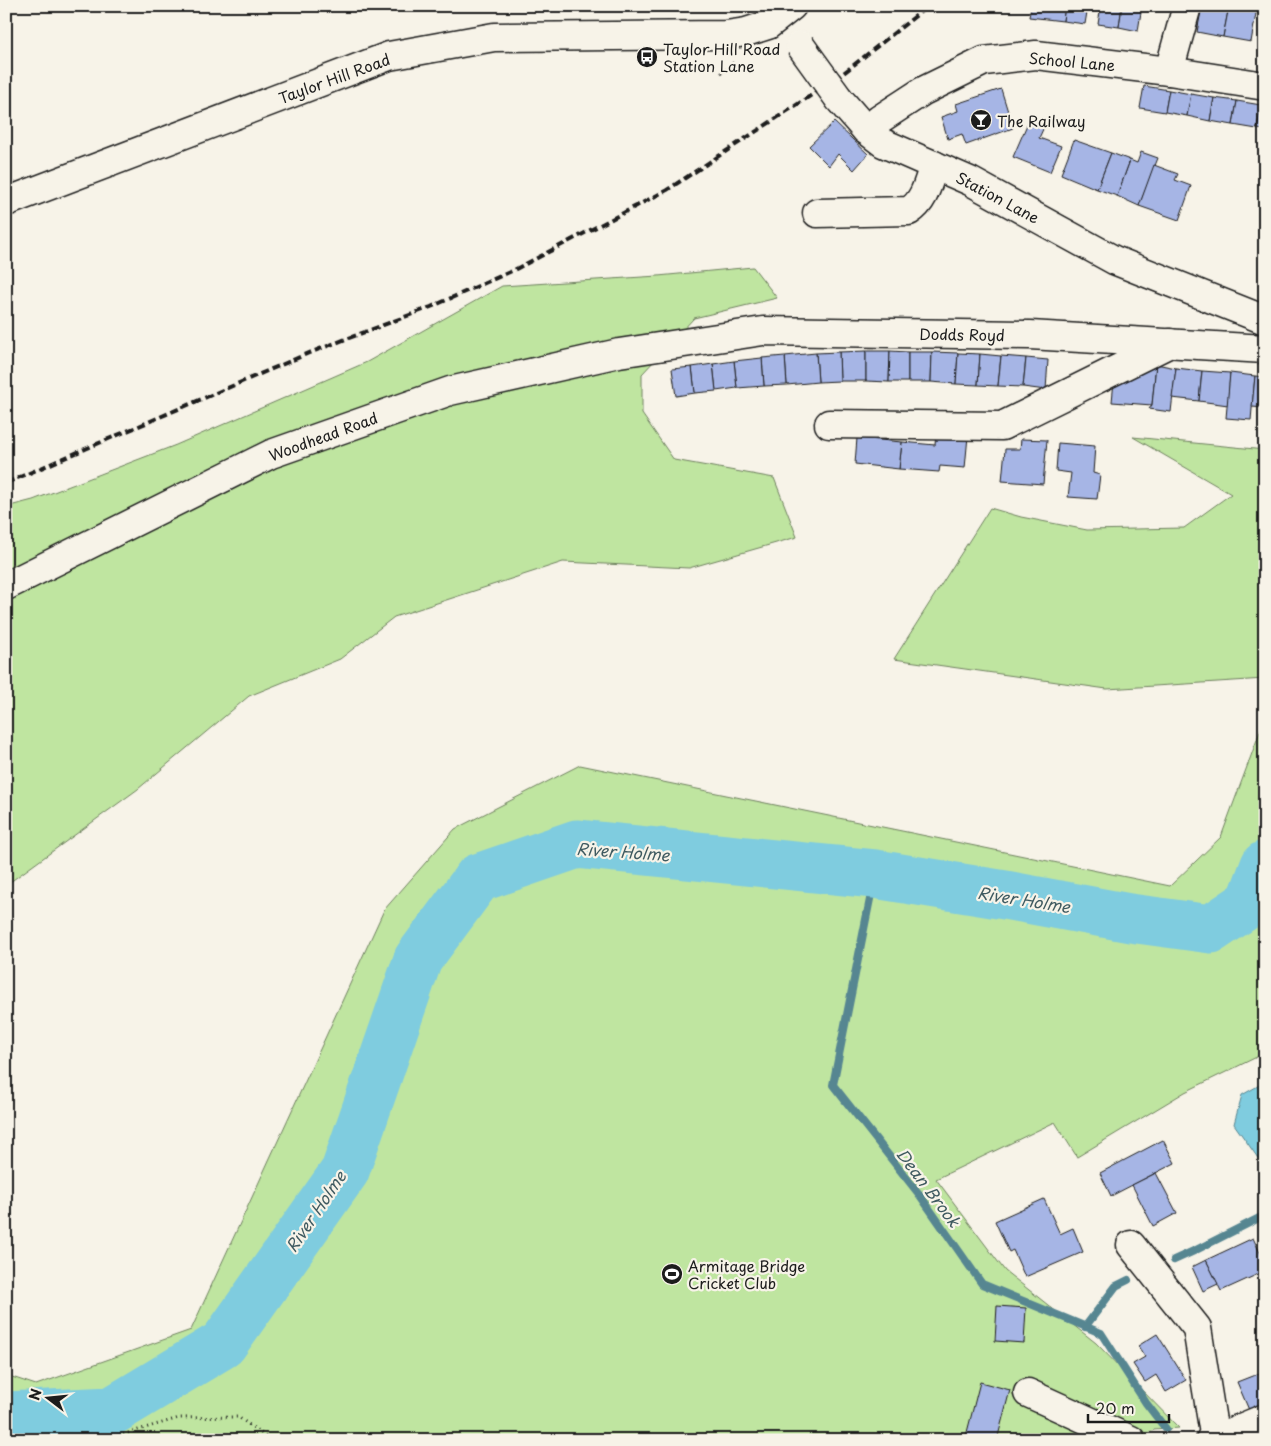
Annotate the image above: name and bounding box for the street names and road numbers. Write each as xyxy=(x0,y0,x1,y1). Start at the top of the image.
street label: School Lane xyxy=(1028,46,1116,76)
street label: Taylor Hill Road xyxy=(275,47,393,109)
street label: Station Lane xyxy=(952,165,1044,229)
street label: Dodds Royd xyxy=(919,322,1005,346)
street label: Woodhead Road xyxy=(265,406,381,466)

